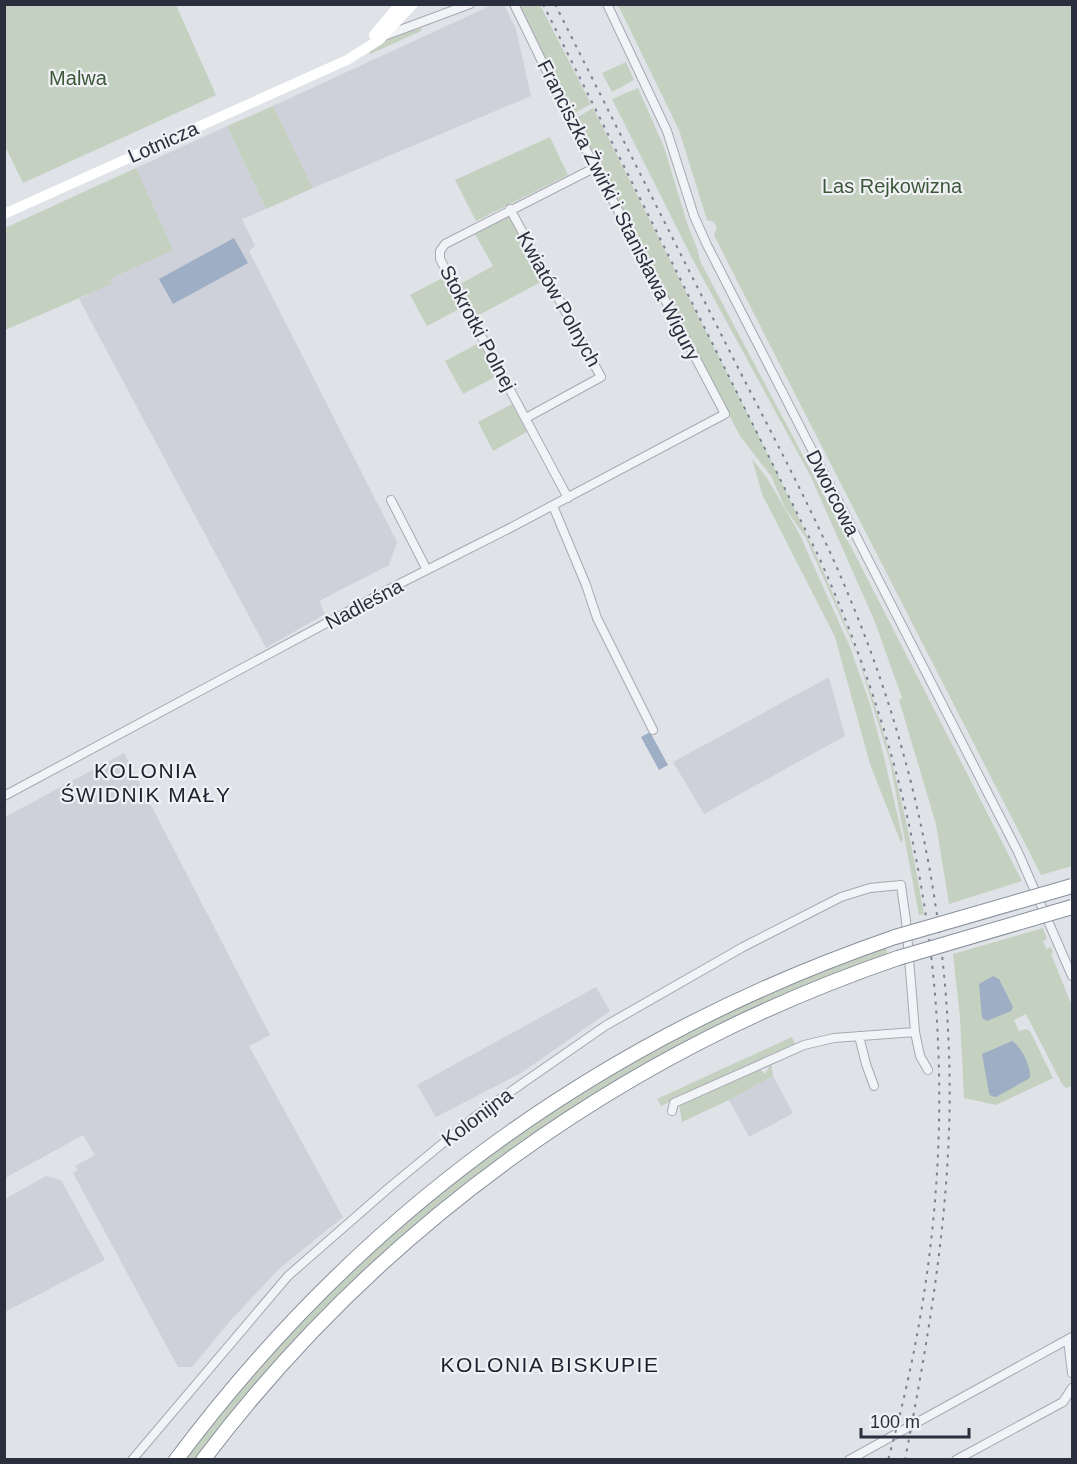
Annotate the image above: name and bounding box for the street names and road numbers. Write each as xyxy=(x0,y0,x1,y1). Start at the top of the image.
street label: Franciszka Żwirki i Stanisława Wigury xyxy=(533,56,705,364)
street label: Lotnicza xyxy=(124,116,202,167)
street label: Kwiatów Polnych xyxy=(513,228,605,370)
street label: Stokrotki Polnej xyxy=(436,261,520,395)
street label: Dworcowa xyxy=(802,446,864,540)
street label: Nadleśna xyxy=(322,574,407,634)
street label: Kolonijna xyxy=(438,1083,517,1151)

